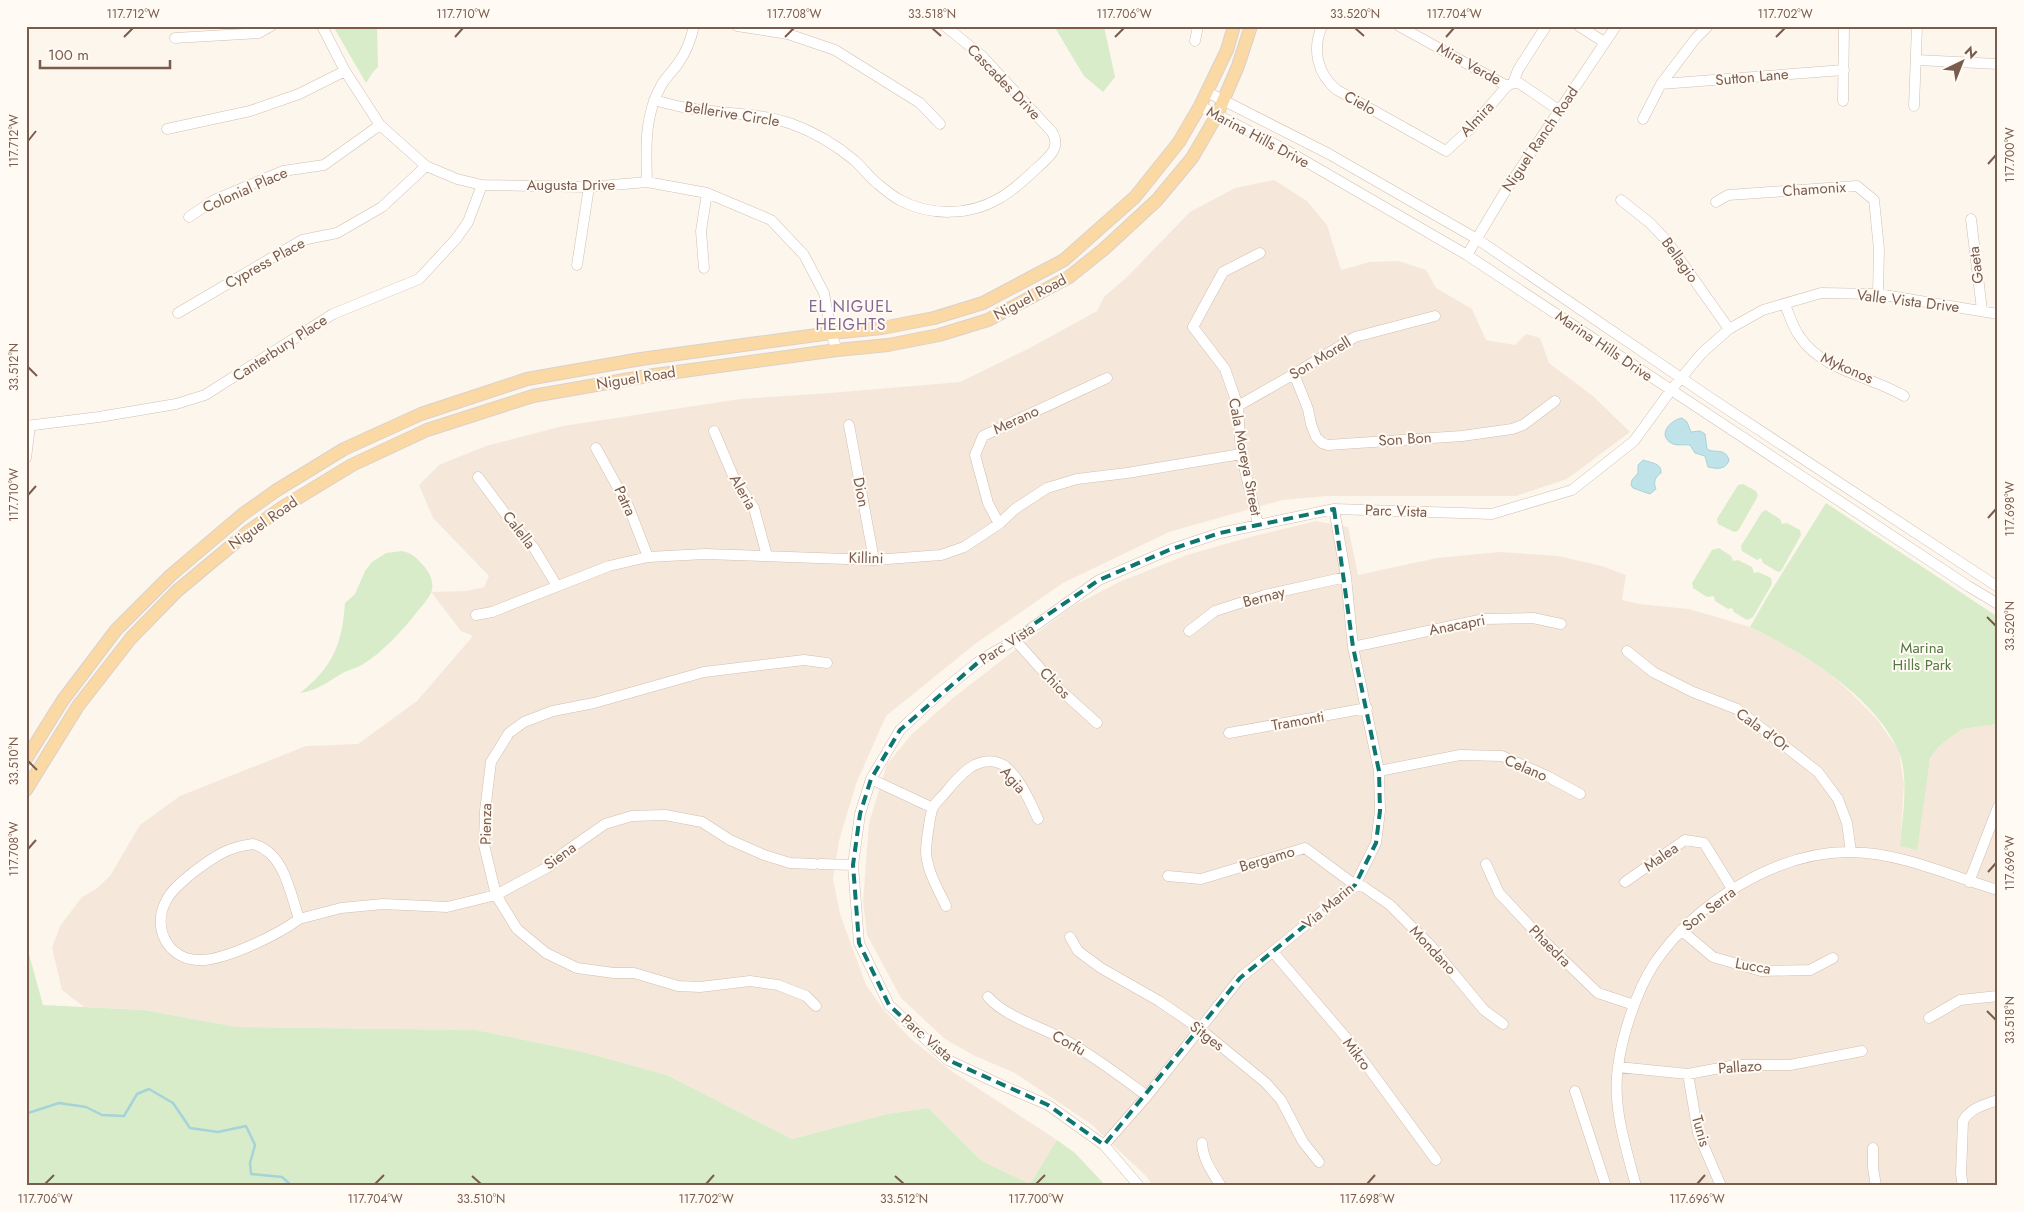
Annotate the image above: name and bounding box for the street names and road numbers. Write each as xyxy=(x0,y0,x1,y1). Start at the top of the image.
street label: Mira Verde xyxy=(1433,37,1506,91)
street label: Cascades Drive xyxy=(962,39,1046,125)
street label: Sutton Lane xyxy=(1714,63,1790,91)
street label: Niguel Ranch Road xyxy=(1496,82,1584,196)
street label: Cielo xyxy=(1340,85,1380,121)
street label: Bellerive Circle xyxy=(683,96,781,132)
street label: Almira xyxy=(1455,96,1499,142)
street label: Marina Hills Drive xyxy=(1203,101,1313,173)
street label: Colonial Place xyxy=(199,161,291,219)
street label: Augusta Drive xyxy=(527,174,616,196)
street label: Chamonix xyxy=(1782,176,1847,202)
street label: Cypress Place xyxy=(221,232,309,294)
street label: Bellagio xyxy=(1656,233,1704,287)
street label: Gaeta xyxy=(1963,245,1989,285)
street label: Niguel Road xyxy=(990,269,1070,325)
street label: Valle Vista Drive xyxy=(1855,284,1961,318)
street label: Marina Hills Drive xyxy=(1551,305,1657,387)
street label: Canterbury Place xyxy=(228,309,332,387)
street label: Son Morell xyxy=(1285,331,1355,385)
street label: Mykonos xyxy=(1817,347,1877,389)
street label: Niguel Road xyxy=(595,361,677,395)
street label: Cala Moreya Street xyxy=(1223,396,1267,518)
street label: Merano xyxy=(989,400,1043,440)
street label: Son Bon xyxy=(1378,426,1432,452)
street label: Aleria xyxy=(724,470,762,514)
street label: Dion xyxy=(847,475,875,509)
street label: Patra xyxy=(608,482,642,520)
street label: Niguel Road xyxy=(224,491,302,555)
street label: Parc Vista xyxy=(1365,499,1427,523)
street label: Calella xyxy=(497,506,541,554)
street label: Killini xyxy=(848,547,884,569)
street label: Bernay xyxy=(1240,581,1288,613)
street label: Anacapri xyxy=(1427,609,1487,641)
street label: Parc Vista xyxy=(975,618,1039,670)
street label: Chios xyxy=(1034,662,1076,704)
street label: Cala d'Or xyxy=(1731,703,1795,758)
street label: Tramonti xyxy=(1270,706,1326,736)
street label: Celano xyxy=(1501,749,1551,787)
street label: Agia xyxy=(995,762,1031,798)
street label: Pienza xyxy=(475,803,497,845)
street label: Siena xyxy=(539,837,581,875)
street label: Malea xyxy=(1639,837,1683,877)
street label: Bergamo xyxy=(1237,840,1297,878)
street label: Via Marin xyxy=(1297,878,1359,934)
street label: Son Serra xyxy=(1678,881,1740,937)
street label: Phaedra xyxy=(1524,920,1576,972)
street label: Mondano xyxy=(1404,921,1462,979)
street label: Lucca xyxy=(1733,952,1773,980)
street label: Parc Vista xyxy=(896,1009,958,1067)
street label: Sitges xyxy=(1185,1016,1229,1056)
street label: Corfu xyxy=(1048,1025,1090,1061)
street label: Mikro xyxy=(1337,1033,1377,1075)
street label: Pallazo xyxy=(1717,1054,1763,1080)
street label: Tunis xyxy=(1686,1113,1716,1149)

